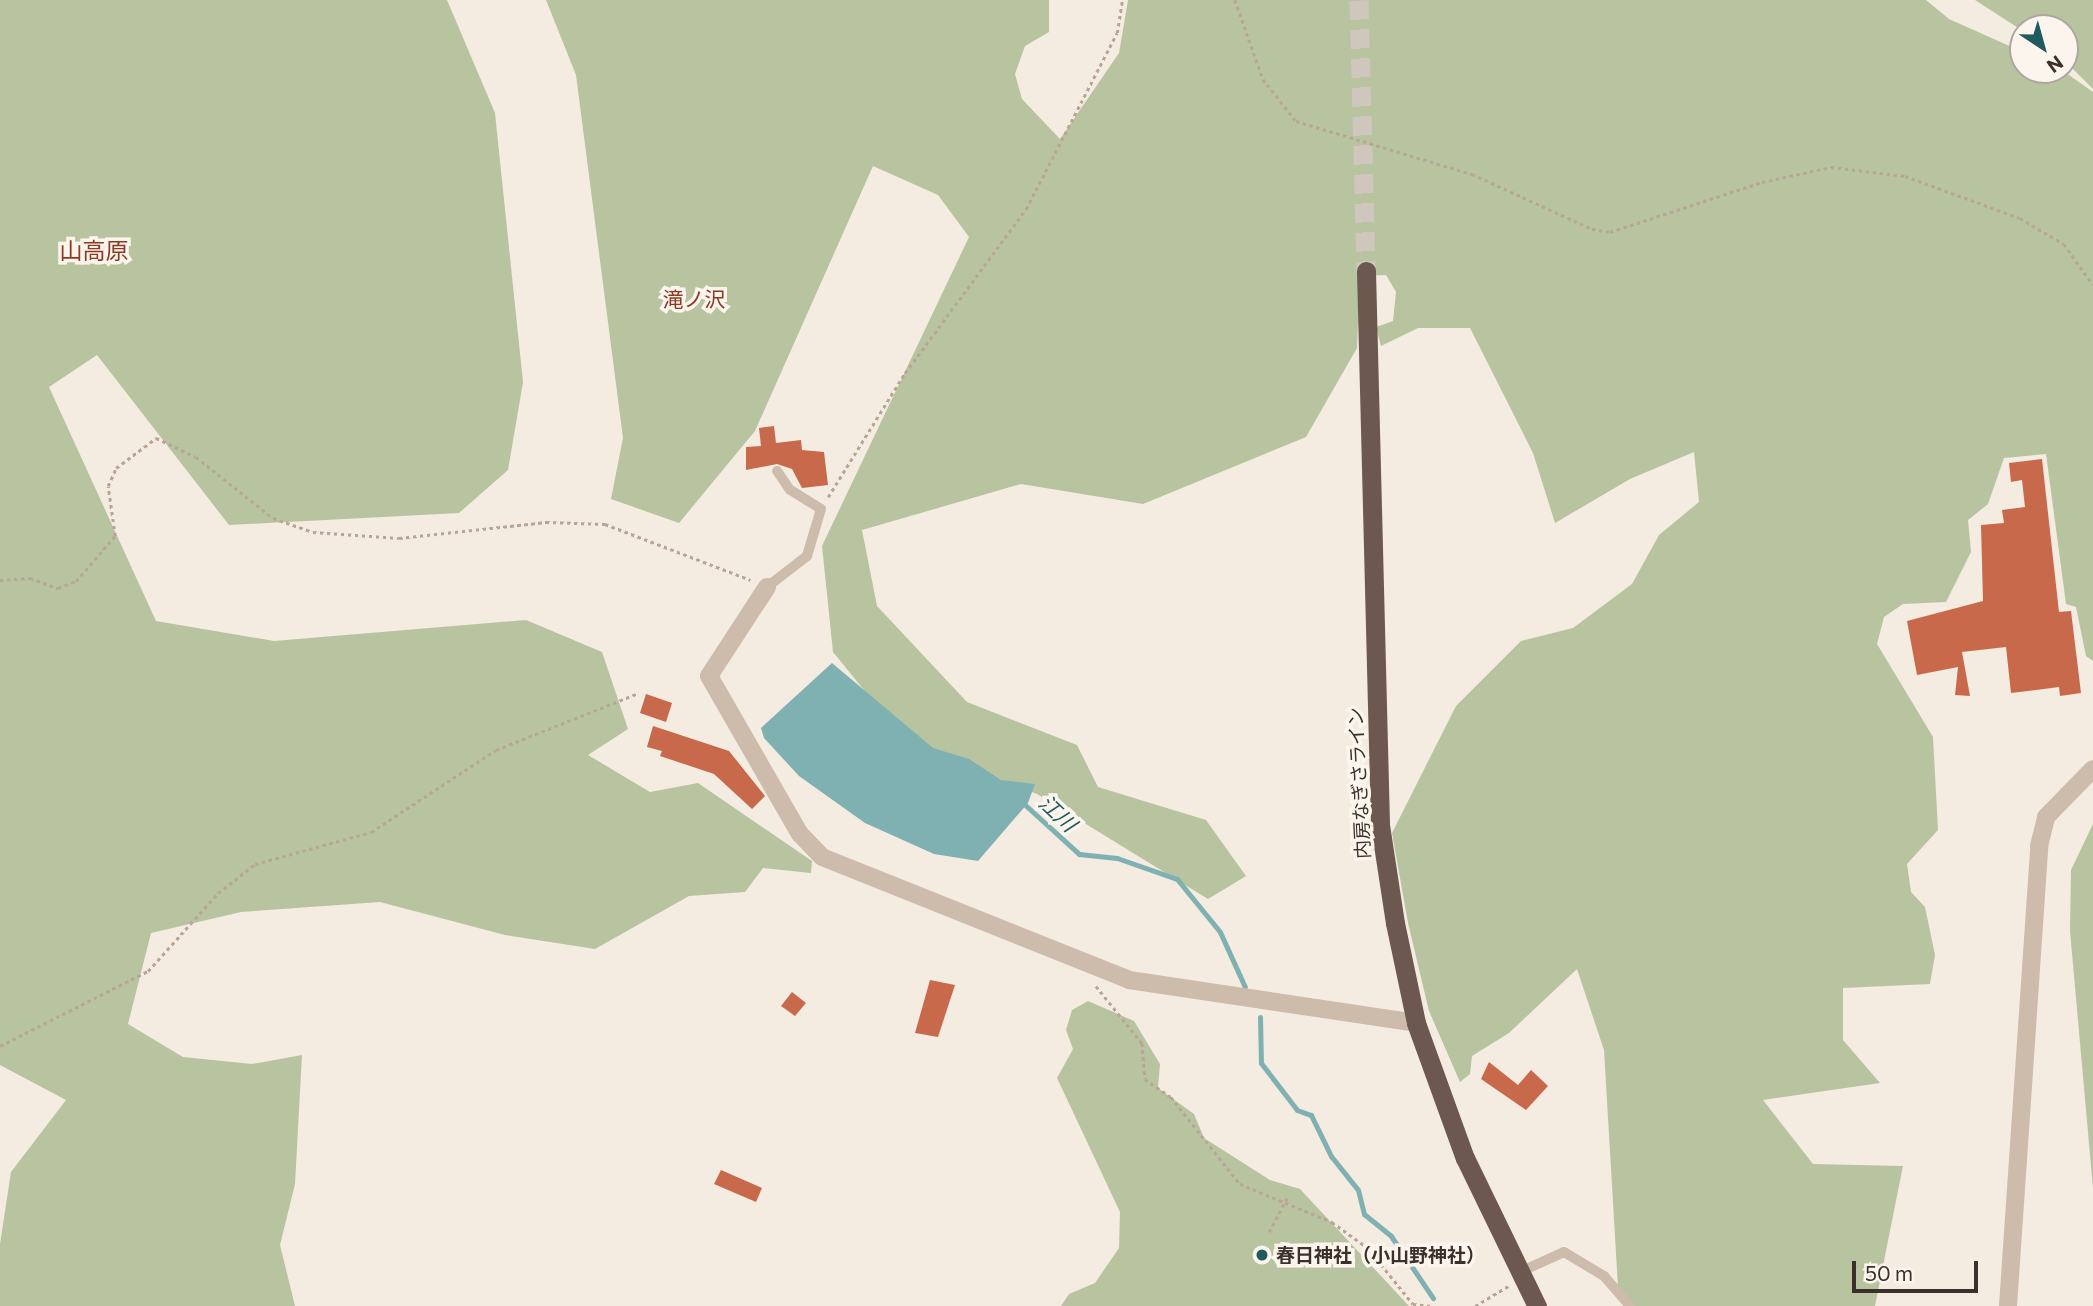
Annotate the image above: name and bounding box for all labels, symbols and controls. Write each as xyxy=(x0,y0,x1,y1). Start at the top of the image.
north arrow xyxy=(2009,14,2079,84)
text: N xyxy=(2043,51,2068,78)
district label: 山高原 xyxy=(60,236,128,264)
district label: 滝ノ沢 xyxy=(663,286,725,312)
street label: 内房なぎさライン xyxy=(1344,707,1374,859)
water label: 江川 xyxy=(1034,789,1082,837)
place label: 春日神社（小山野神社） xyxy=(1276,1244,1485,1266)
scale bar xyxy=(1855,1246,1981,1290)
marker: 春日神社（小山野神社） xyxy=(1254,1247,1270,1263)
text: 50 m xyxy=(1865,1260,1913,1285)

